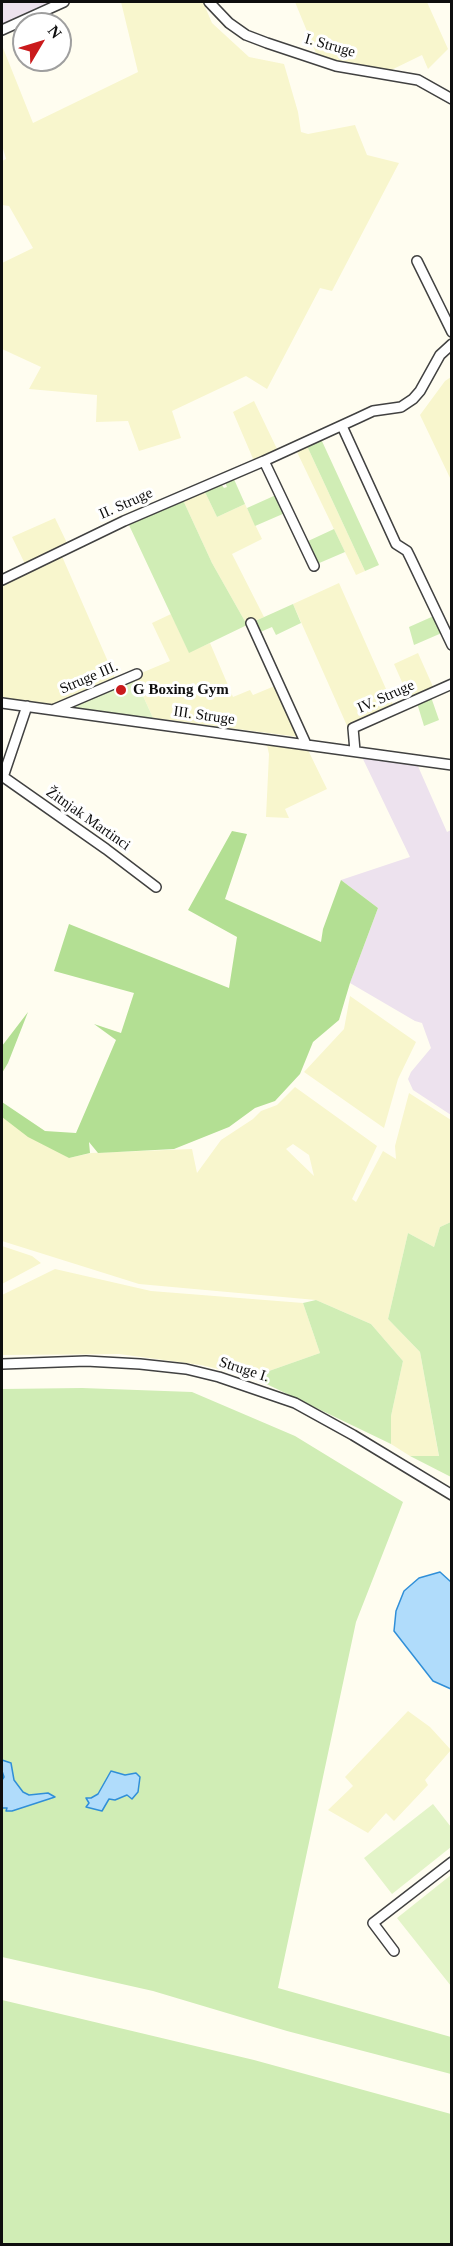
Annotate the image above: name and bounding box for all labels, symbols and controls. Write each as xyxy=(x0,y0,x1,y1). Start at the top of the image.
north arrow xyxy=(12,12,72,72)
text: N xyxy=(45,22,65,42)
street label: I. Struge xyxy=(303,30,357,62)
street label: II. Struge xyxy=(96,484,156,524)
street label: Struge III. xyxy=(57,658,121,698)
street label: IV. Struge xyxy=(355,676,417,718)
place label: G Boxing Gym xyxy=(133,681,229,699)
marker: G Boxing Gym xyxy=(114,683,128,697)
street label: III. Struge xyxy=(172,703,236,729)
street label: Žitnjak Martinci xyxy=(42,783,134,855)
street label: Struge I. xyxy=(217,1353,271,1387)

